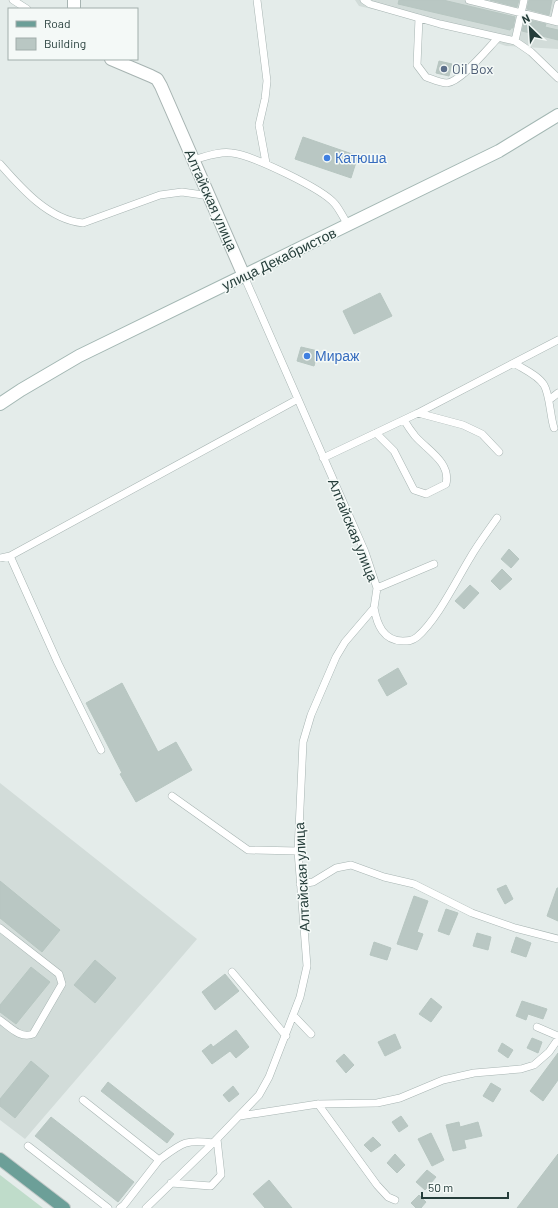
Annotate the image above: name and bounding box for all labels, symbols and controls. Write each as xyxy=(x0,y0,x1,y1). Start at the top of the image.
legend xyxy=(8,8,138,60)
north arrow xyxy=(510,8,550,48)
text: N xyxy=(519,11,532,26)
text: Road xyxy=(44,16,71,30)
text: Building xyxy=(44,36,86,50)
place label: Oil Box xyxy=(452,60,494,77)
marker: Oil Box xyxy=(439,64,449,74)
street label: Алтайская улица xyxy=(181,146,242,253)
place label: Катюша xyxy=(335,149,387,166)
marker: Катюша xyxy=(322,153,332,163)
street label: улица Декабристов xyxy=(219,224,339,294)
place label: Мираж xyxy=(315,347,360,364)
marker: Мираж xyxy=(302,351,312,361)
street label: Алтайская улица xyxy=(325,476,382,584)
street label: Алтайская улица xyxy=(290,822,313,932)
scale bar xyxy=(422,1174,508,1200)
text: 50 m xyxy=(428,1180,453,1194)

